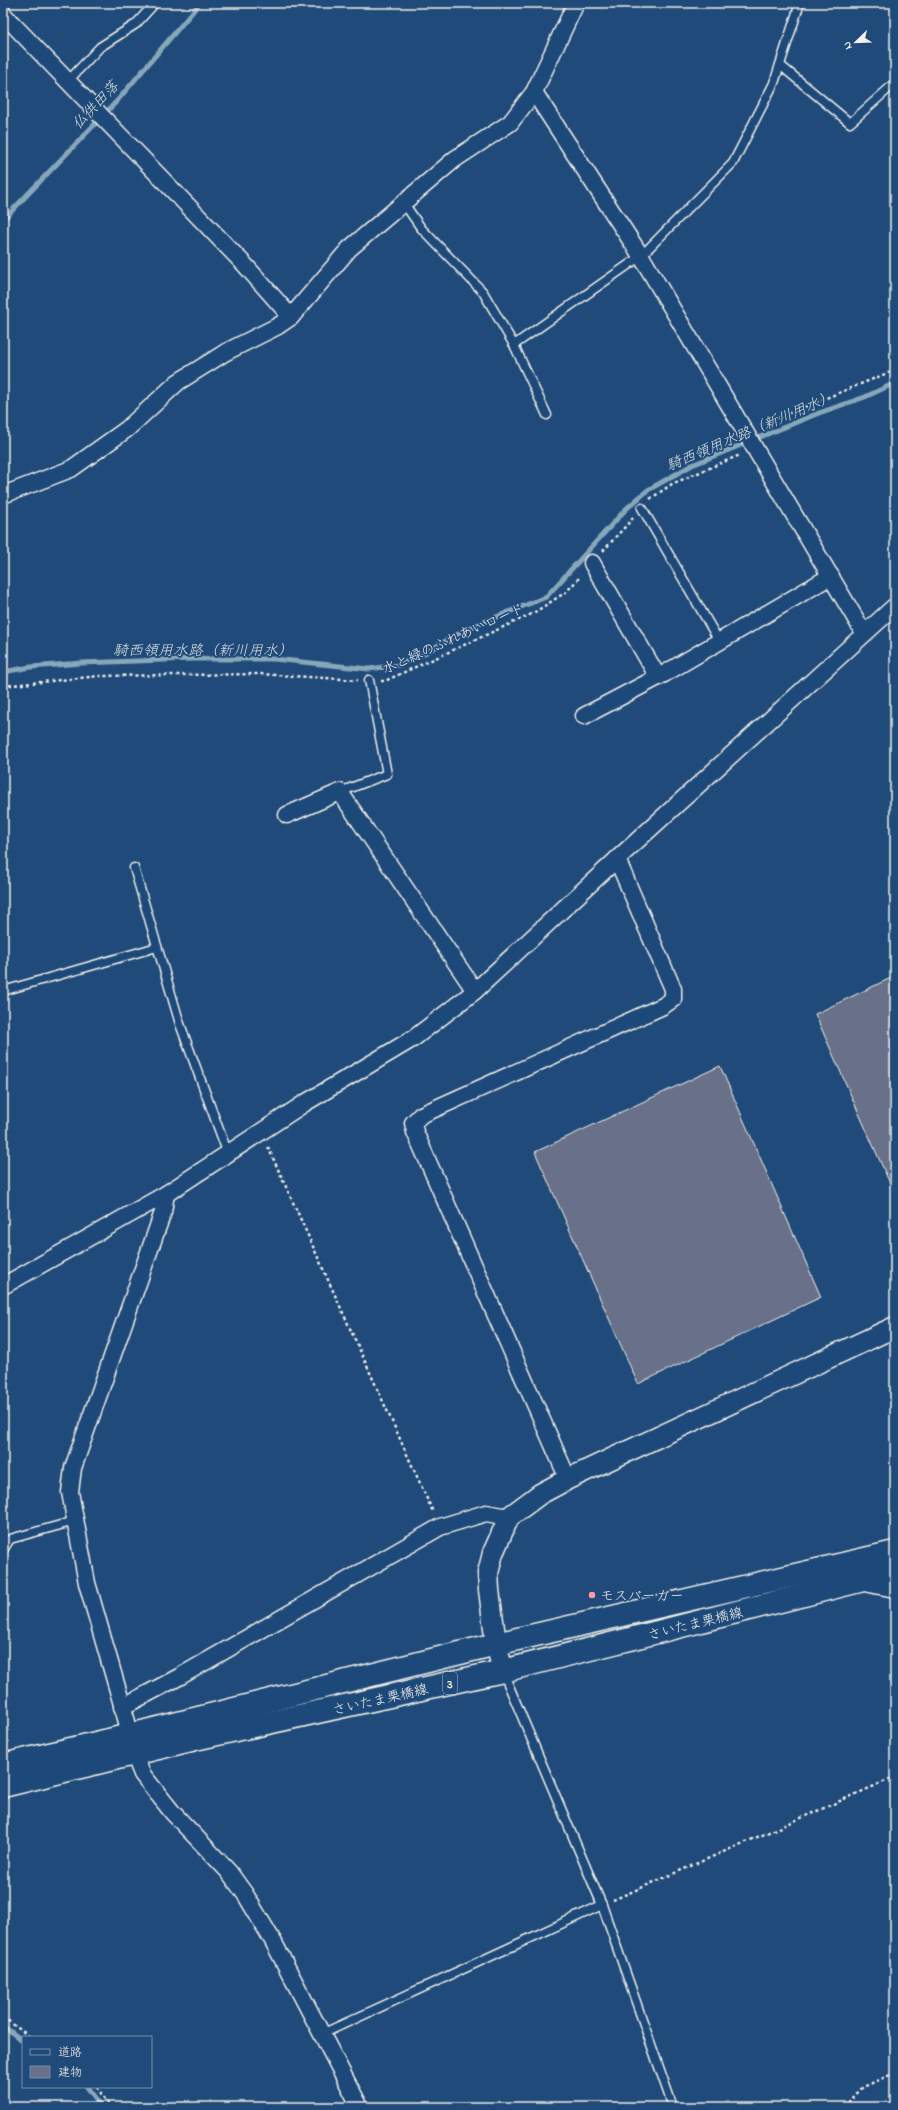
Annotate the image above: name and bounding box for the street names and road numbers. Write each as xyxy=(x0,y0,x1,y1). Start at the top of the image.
street label: 水と緑のふれあいロード xyxy=(379,599,528,680)
street label: さいたま栗橋線 xyxy=(646,1602,745,1646)
road number: 3 xyxy=(443,1672,457,1694)
street label: さいたま栗橋線 xyxy=(330,1679,430,1722)

